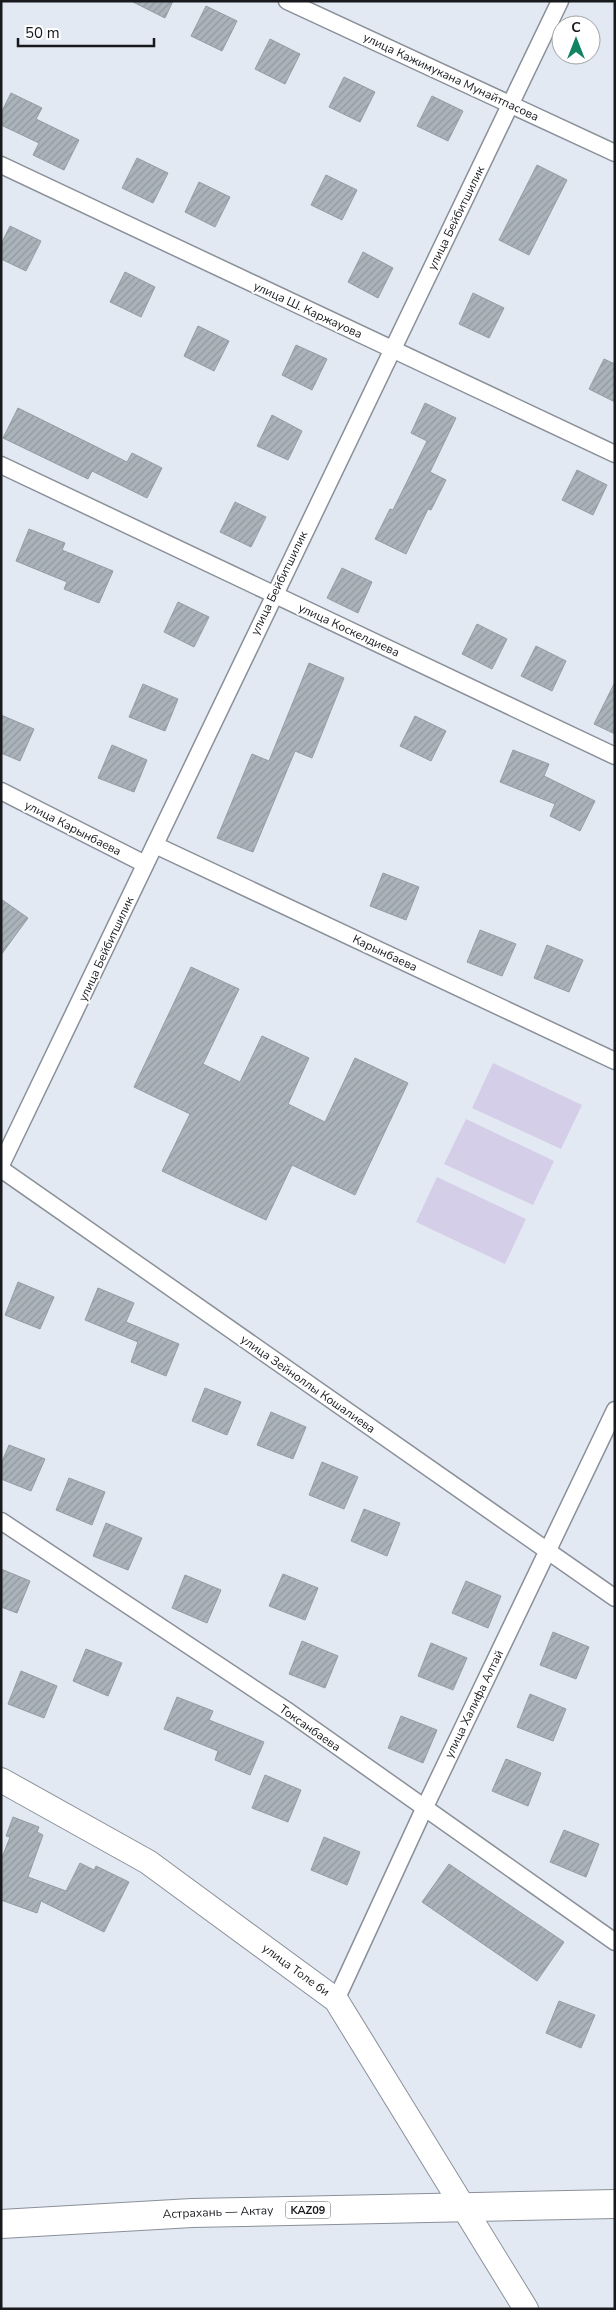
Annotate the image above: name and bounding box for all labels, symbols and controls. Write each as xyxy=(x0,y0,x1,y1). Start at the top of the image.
scale bar xyxy=(18,15,154,47)
north arrow xyxy=(551,15,601,65)
text: С xyxy=(571,18,581,37)
text: 50 m xyxy=(25,23,60,43)
street label: улица Кажимукана Мунайтпасова xyxy=(361,29,541,125)
street label: улица Бейбитшилик xyxy=(424,163,488,273)
street label: улица Ш. Каржауова xyxy=(251,278,365,342)
street label: улица Бейбитшилик xyxy=(247,528,311,638)
street label: улица Коскелдиева xyxy=(296,600,402,660)
street label: улица Карынбаева xyxy=(22,797,124,859)
street label: улица Бейбитшилик xyxy=(75,893,138,1004)
street label: Карынбаева xyxy=(350,931,420,975)
street label: улица Зейноллы Кошалиева xyxy=(237,1331,379,1437)
street label: улица Халифа Алтай xyxy=(441,1647,507,1761)
street label: Токсанбаева xyxy=(276,1701,344,1755)
street label: улица Толе би xyxy=(259,1940,333,2000)
street label: Астрахань — Актау xyxy=(162,2202,274,2222)
road number: KAZ09 xyxy=(286,2202,330,2218)

